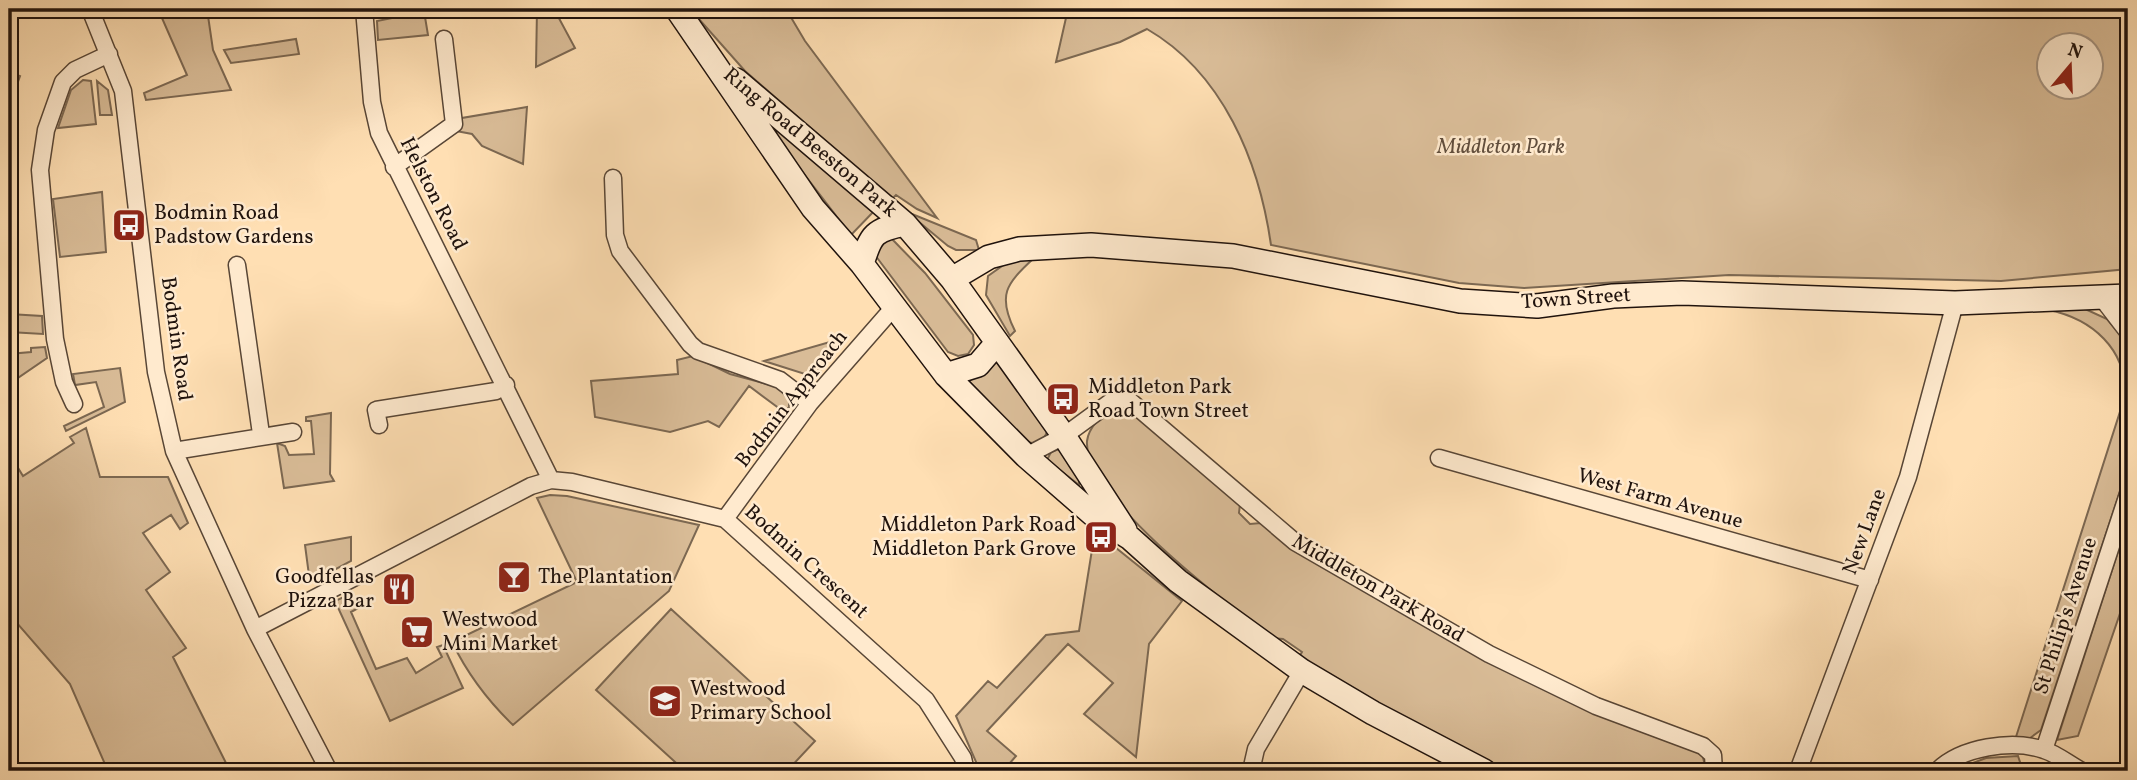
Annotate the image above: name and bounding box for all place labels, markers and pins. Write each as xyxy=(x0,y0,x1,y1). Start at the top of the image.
place label: Bodmin Road Padstow Gardens xyxy=(154,199,313,252)
bus stop icon: Bodmin Road Padstow Gardens xyxy=(110,206,148,244)
place label: Middleton Park Road Town Street xyxy=(1088,373,1249,426)
bus stop icon: Middleton Park Road Town Street xyxy=(1044,380,1082,418)
place label: Middleton Park Road Middleton Park Grove xyxy=(872,511,1076,564)
bus stop icon: Middleton Park Road Middleton Park Grove xyxy=(1082,518,1120,556)
bar icon: The Plantation xyxy=(495,558,533,596)
place label: Goodfellas Pizza Bar xyxy=(275,563,374,616)
place label: The Plantation xyxy=(538,563,673,592)
restaurant icon: Goodfellas Pizza Bar xyxy=(380,570,418,608)
place label: Westwood Mini Market xyxy=(442,606,558,659)
supermarket icon: Westwood Mini Market xyxy=(398,613,436,651)
place label: Westwood Primary School xyxy=(690,675,831,728)
school or university icon: Westwood Primary School xyxy=(646,682,684,720)

